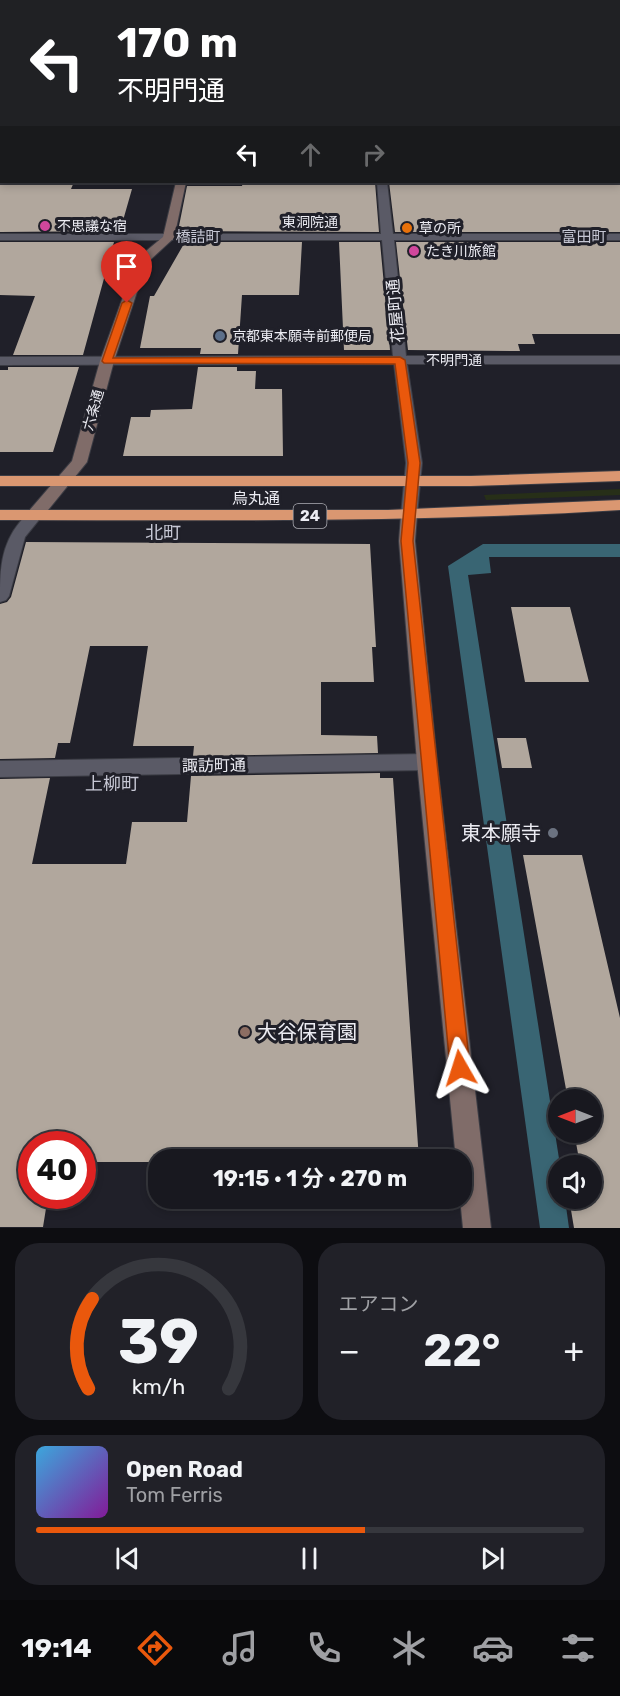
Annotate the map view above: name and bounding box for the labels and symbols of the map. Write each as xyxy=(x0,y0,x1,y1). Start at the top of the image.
street label: 東洞院通 xyxy=(282,214,338,231)
place label: 不思議な宿 xyxy=(57,218,127,235)
marker: 不思議な宿 xyxy=(38,219,52,233)
place label: 草の所 xyxy=(419,220,461,237)
marker: 草の所 xyxy=(400,221,414,235)
district label: 橋詰町 xyxy=(175,228,221,246)
district label: 富田町 xyxy=(561,228,607,246)
pin xyxy=(101,241,152,303)
place label: たき川旅館 xyxy=(426,243,496,260)
marker: たき川旅館 xyxy=(407,244,421,258)
street label: 花屋町通 xyxy=(383,278,408,344)
place label: 京都東本願寺前郵便局 xyxy=(232,328,372,345)
marker: 京都東本願寺前郵便局 xyxy=(213,329,227,343)
street label: 不明門通 xyxy=(426,352,482,369)
street label: 六条通 xyxy=(80,388,107,433)
street label: 烏丸通 xyxy=(232,489,280,508)
road number: 24 xyxy=(294,504,326,528)
district label: 北町 xyxy=(145,522,181,544)
street label: 諏訪町通 xyxy=(182,755,246,776)
district label: 上柳町 xyxy=(85,773,139,795)
place label: 東本願寺 xyxy=(461,821,541,845)
marker: 東本願寺 xyxy=(546,826,560,840)
place label: 大谷保育園 xyxy=(257,1020,357,1044)
marker: 大谷保育園 xyxy=(238,1025,252,1039)
position arrow xyxy=(428,1036,492,1100)
north arrow xyxy=(548,1089,602,1143)
speed limit sign: 40 xyxy=(18,1131,96,1209)

